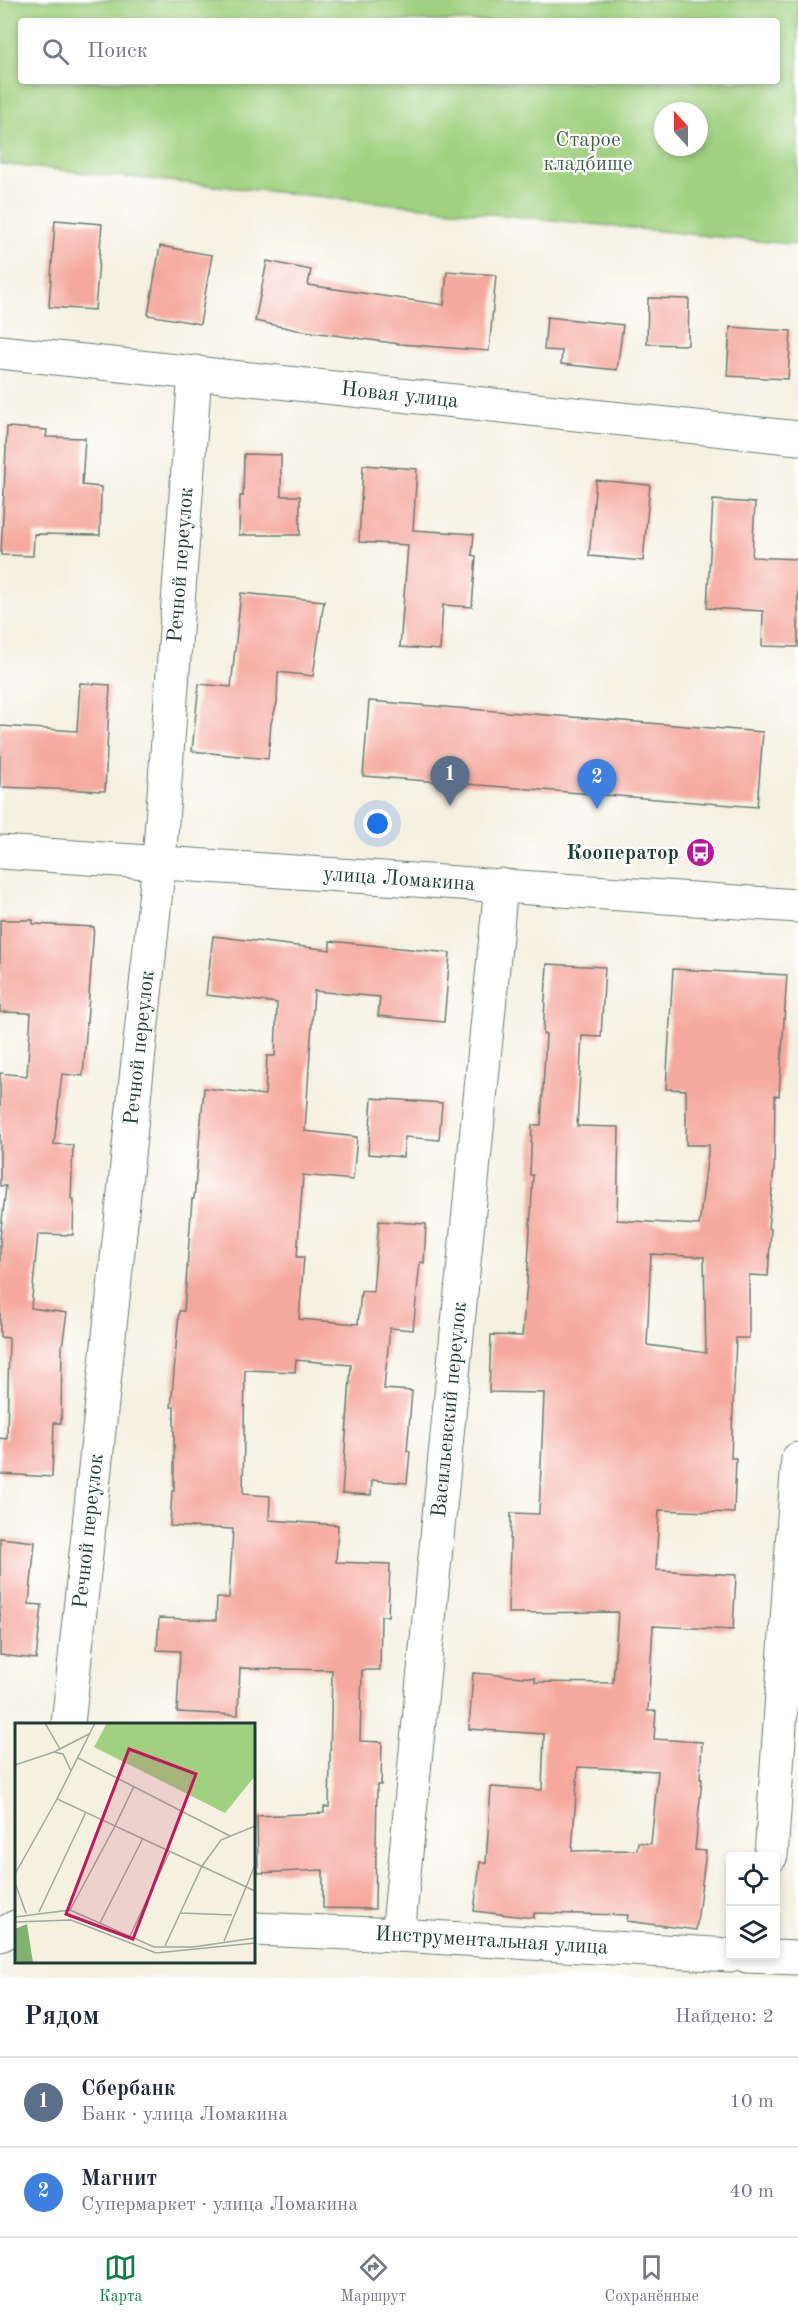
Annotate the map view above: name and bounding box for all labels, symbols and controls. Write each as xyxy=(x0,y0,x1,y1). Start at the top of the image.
search box xyxy=(18,18,780,84)
icon: search xyxy=(39,35,72,68)
text: Поиск xyxy=(87,40,148,62)
north arrow xyxy=(654,102,708,156)
park label: Старое кладбище xyxy=(543,130,633,175)
street label: Новая улица xyxy=(340,378,459,412)
street label: Речной переулок xyxy=(165,486,197,643)
pin: 1 xyxy=(430,756,470,806)
pin: 2 xyxy=(578,760,616,809)
your location xyxy=(363,809,392,838)
bus stop icon: Кооператор xyxy=(684,837,716,869)
place label: Кооператор xyxy=(566,843,679,864)
street label: улица Ломакина xyxy=(322,863,476,895)
street label: Речной переулок xyxy=(121,969,158,1126)
street label: Васильевский переулок xyxy=(429,1300,471,1519)
street label: Речной переулок xyxy=(70,1452,107,1610)
inset map xyxy=(15,1723,255,1963)
map controls xyxy=(726,1852,780,1960)
button: locate xyxy=(726,1852,780,1906)
button: layers xyxy=(726,1906,780,1960)
street label: Инструментальная улица xyxy=(375,1924,609,1958)
text: Рядом xyxy=(24,2004,99,2030)
text: Найдено: 2 xyxy=(675,2007,774,2027)
text: Сбербанк xyxy=(81,2078,175,2100)
text: 1 xyxy=(38,2092,49,2112)
text: 10 m xyxy=(729,2092,774,2112)
text: Банк · улица Ломакина xyxy=(81,2105,288,2125)
text: Магнит xyxy=(81,2168,157,2190)
text: 2 xyxy=(38,2182,49,2202)
text: 40 m xyxy=(729,2182,774,2202)
text: Супермаркет · улица Ломакина xyxy=(81,2195,358,2215)
tab: Карта xyxy=(99,2251,142,2307)
tab: Маршрут xyxy=(341,2251,406,2307)
tab: Сохранённые xyxy=(605,2251,699,2307)

